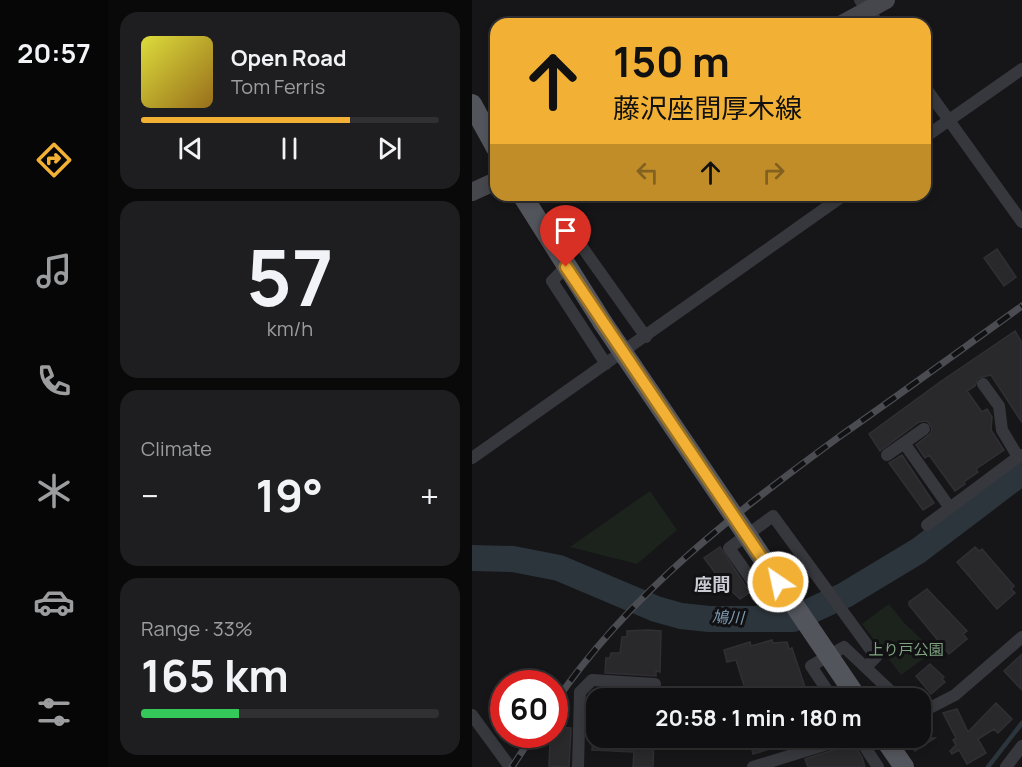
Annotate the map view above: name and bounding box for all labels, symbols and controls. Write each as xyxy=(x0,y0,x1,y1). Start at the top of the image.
text: 150 m xyxy=(613,32,730,90)
text: 20:57 xyxy=(17,34,91,71)
icon: ahead xyxy=(514,42,592,120)
text: Open Road xyxy=(231,43,346,73)
text: Tom Ferris xyxy=(231,73,325,100)
text: 藤沢座間厚木線 xyxy=(613,89,802,126)
icon: previous xyxy=(174,132,207,165)
icon: pause xyxy=(273,132,306,165)
icon: next xyxy=(373,132,406,165)
icon: directions xyxy=(33,139,75,181)
icon: left xyxy=(631,156,664,189)
icon: ahead xyxy=(694,156,727,189)
icon: right xyxy=(757,156,790,189)
pin xyxy=(540,205,591,267)
icon: arrive xyxy=(549,214,582,247)
text: 57 xyxy=(246,223,334,329)
icon: music xyxy=(33,250,75,292)
text: km/h xyxy=(267,315,313,342)
icon: phone xyxy=(33,360,75,402)
text: Climate xyxy=(141,435,212,462)
text: 19° xyxy=(255,464,323,526)
icon: climate xyxy=(33,470,75,512)
text: − xyxy=(141,473,159,518)
text: + xyxy=(420,473,439,518)
position arrow xyxy=(746,550,810,614)
district label: 座間 xyxy=(694,572,730,596)
icon: car xyxy=(33,581,75,623)
water label: 鳩川 xyxy=(712,605,746,629)
text: Range · 33% xyxy=(141,615,253,642)
park label: 上り戸公園 xyxy=(868,639,944,660)
text: 165 km xyxy=(141,644,289,706)
speed limit sign: 60 xyxy=(490,670,568,748)
icon: filters xyxy=(33,691,75,733)
text: 20:58 · 1 min · 180 m xyxy=(655,703,862,733)

